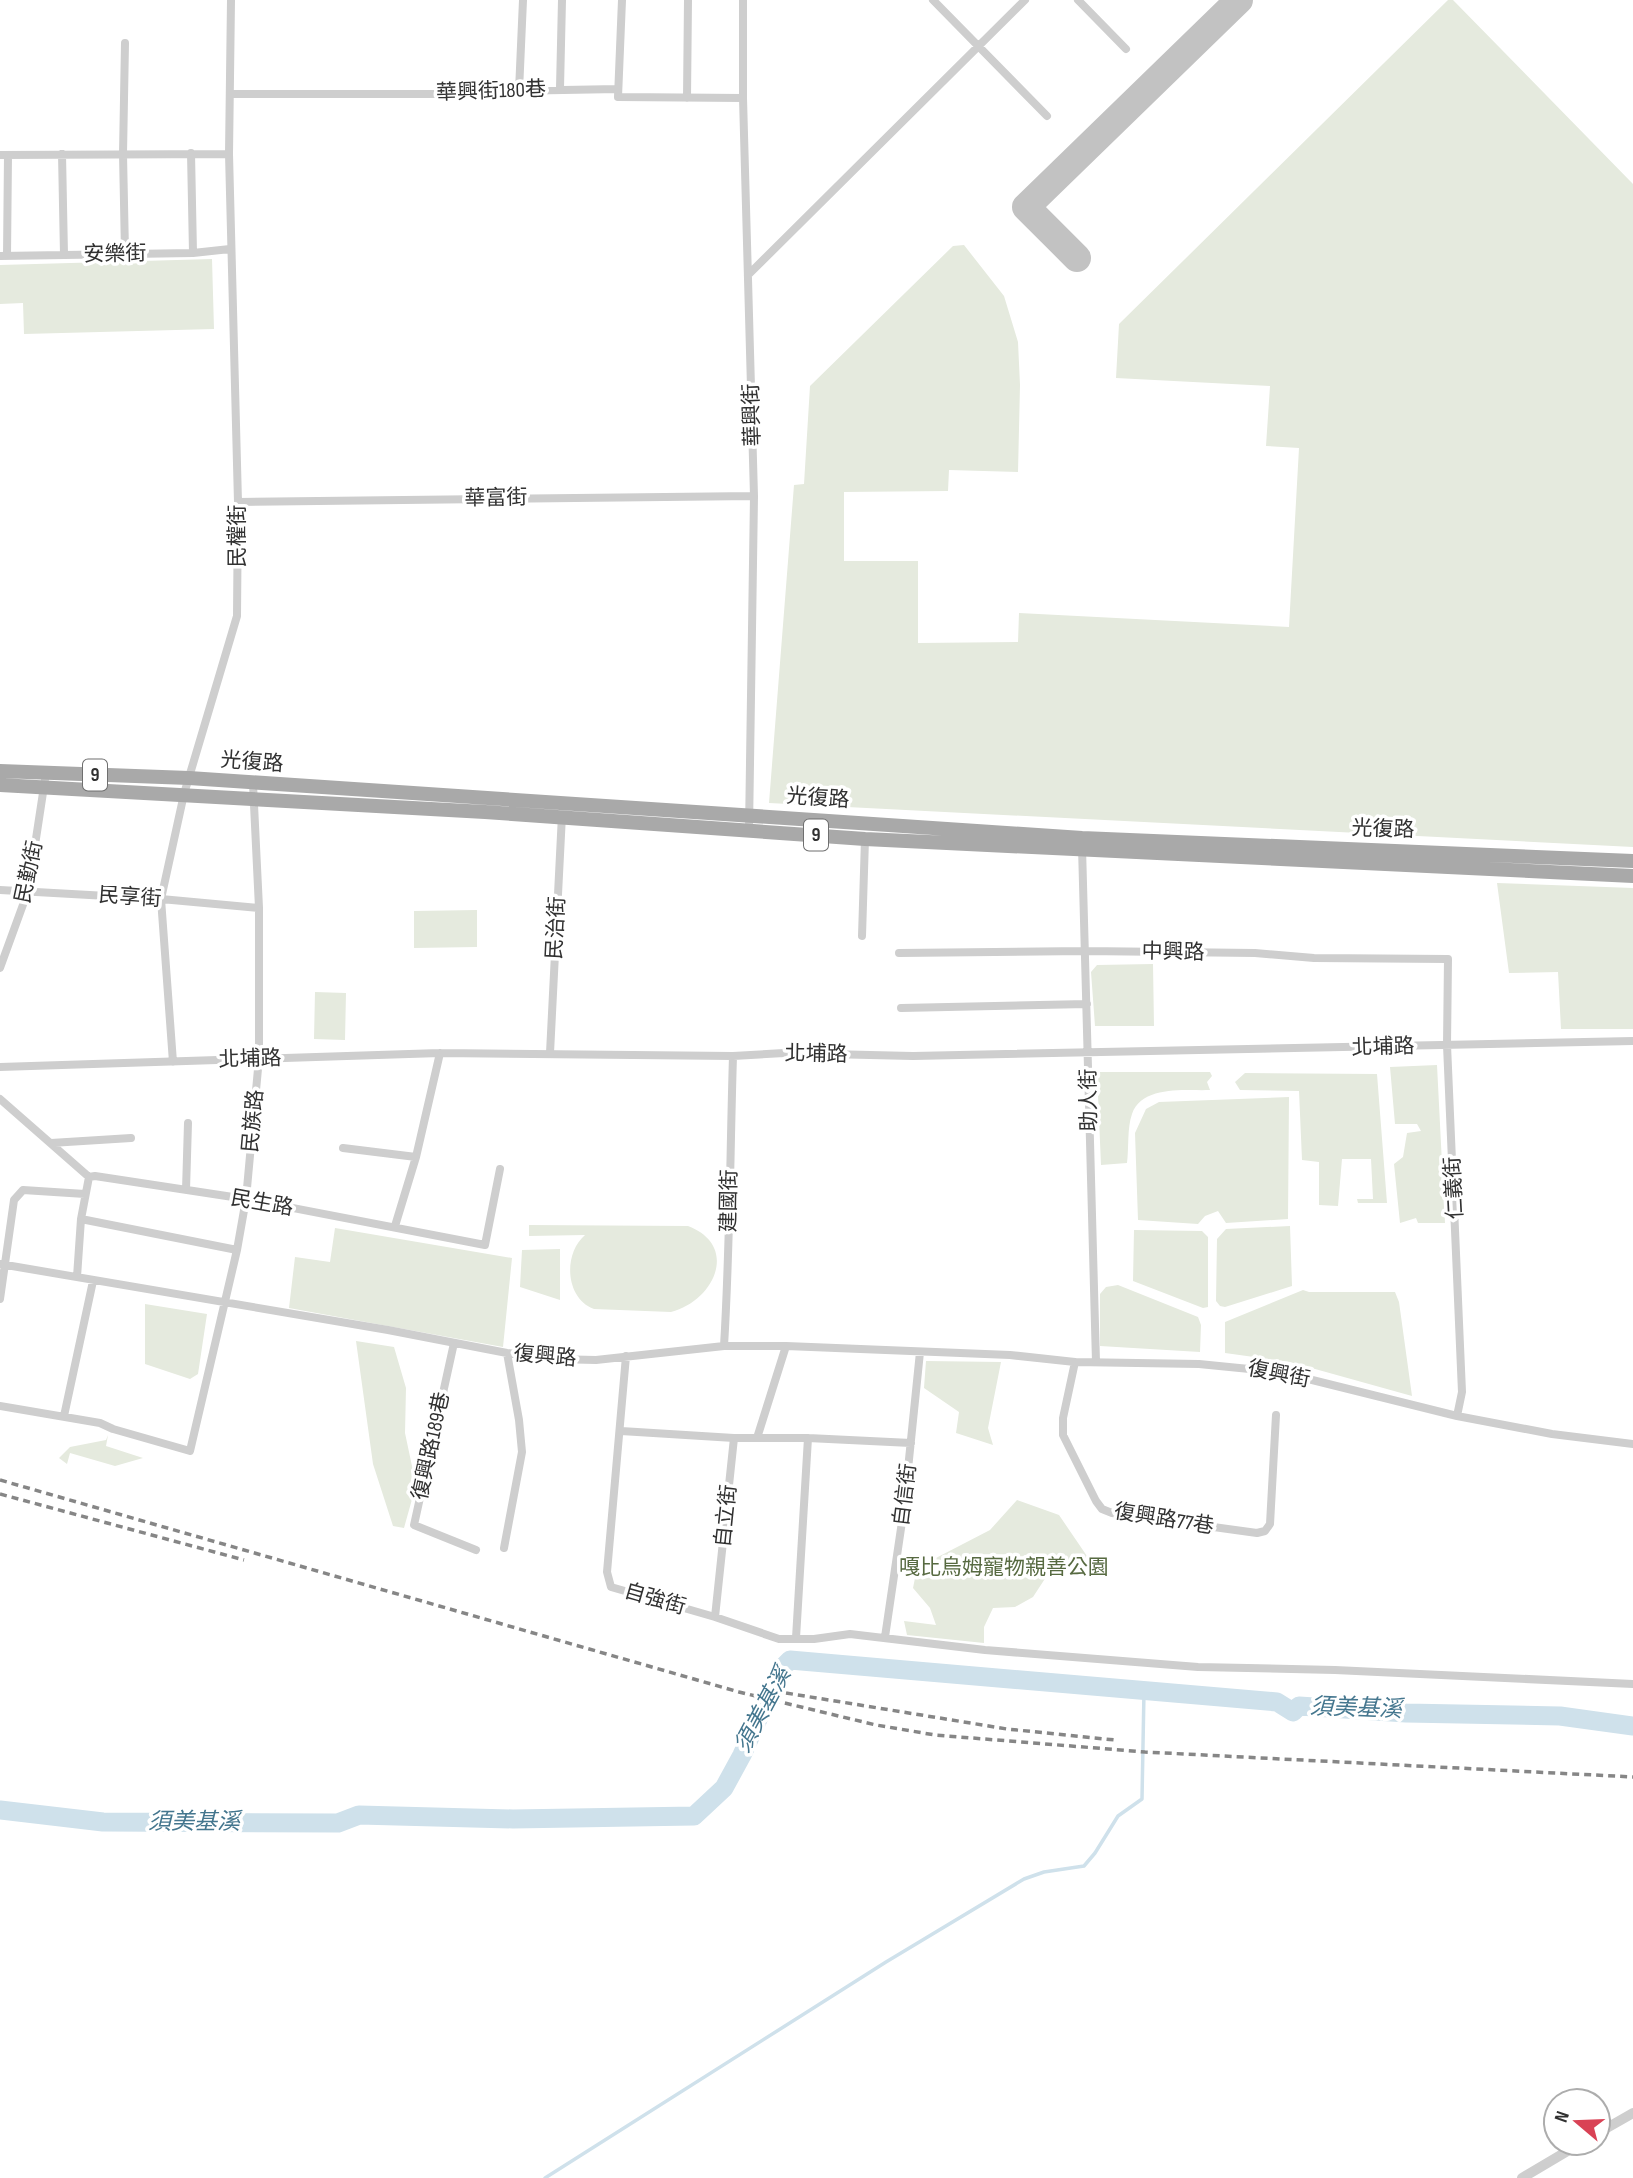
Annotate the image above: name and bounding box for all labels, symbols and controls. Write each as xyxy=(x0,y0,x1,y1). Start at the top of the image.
street label: 華興街180巷 xyxy=(436,77,546,105)
street label: 安樂街 xyxy=(83,241,147,267)
street label: 華興街 xyxy=(738,383,766,447)
street label: 華富街 xyxy=(464,485,528,511)
street label: 民權街 xyxy=(225,505,250,568)
street label: 光復路 xyxy=(220,747,284,777)
road number: 9 xyxy=(83,760,107,790)
street label: 光復路 xyxy=(786,783,850,813)
street label: 光復路 xyxy=(1351,815,1415,843)
road number: 9 xyxy=(804,820,828,850)
street label: 民勤街 xyxy=(10,839,48,905)
street label: 民享街 xyxy=(98,882,162,912)
street label: 民治街 xyxy=(542,896,570,960)
street label: 中興路 xyxy=(1141,939,1205,965)
street label: 北埔路 xyxy=(1351,1033,1415,1061)
street label: 北埔路 xyxy=(784,1041,848,1067)
street label: 北埔路 xyxy=(218,1045,282,1073)
street label: 助人街 xyxy=(1076,1068,1102,1132)
street label: 民族路 xyxy=(238,1089,268,1153)
street label: 仁義街 xyxy=(1440,1156,1468,1220)
street label: 建國街 xyxy=(716,1169,742,1233)
street label: 民生路 xyxy=(229,1185,295,1221)
street label: 復興路 xyxy=(513,1341,577,1371)
street label: 復興街 xyxy=(1246,1356,1312,1392)
street label: 復興路189巷 xyxy=(407,1390,455,1502)
street label: 自信街 xyxy=(889,1462,921,1528)
street label: 自立街 xyxy=(710,1483,742,1549)
street label: 復興路77巷 xyxy=(1112,1499,1216,1539)
park label: 嘎比烏姆寵物親善公園 xyxy=(899,1555,1109,1580)
street label: 自強街 xyxy=(621,1578,689,1620)
water label: 須美基溪 xyxy=(729,1660,798,1757)
water label: 須美基溪 xyxy=(1310,1692,1405,1724)
water label: 須美基溪 xyxy=(148,1808,243,1836)
north arrow xyxy=(1542,2087,1612,2157)
text: N xyxy=(1550,2108,1575,2125)

